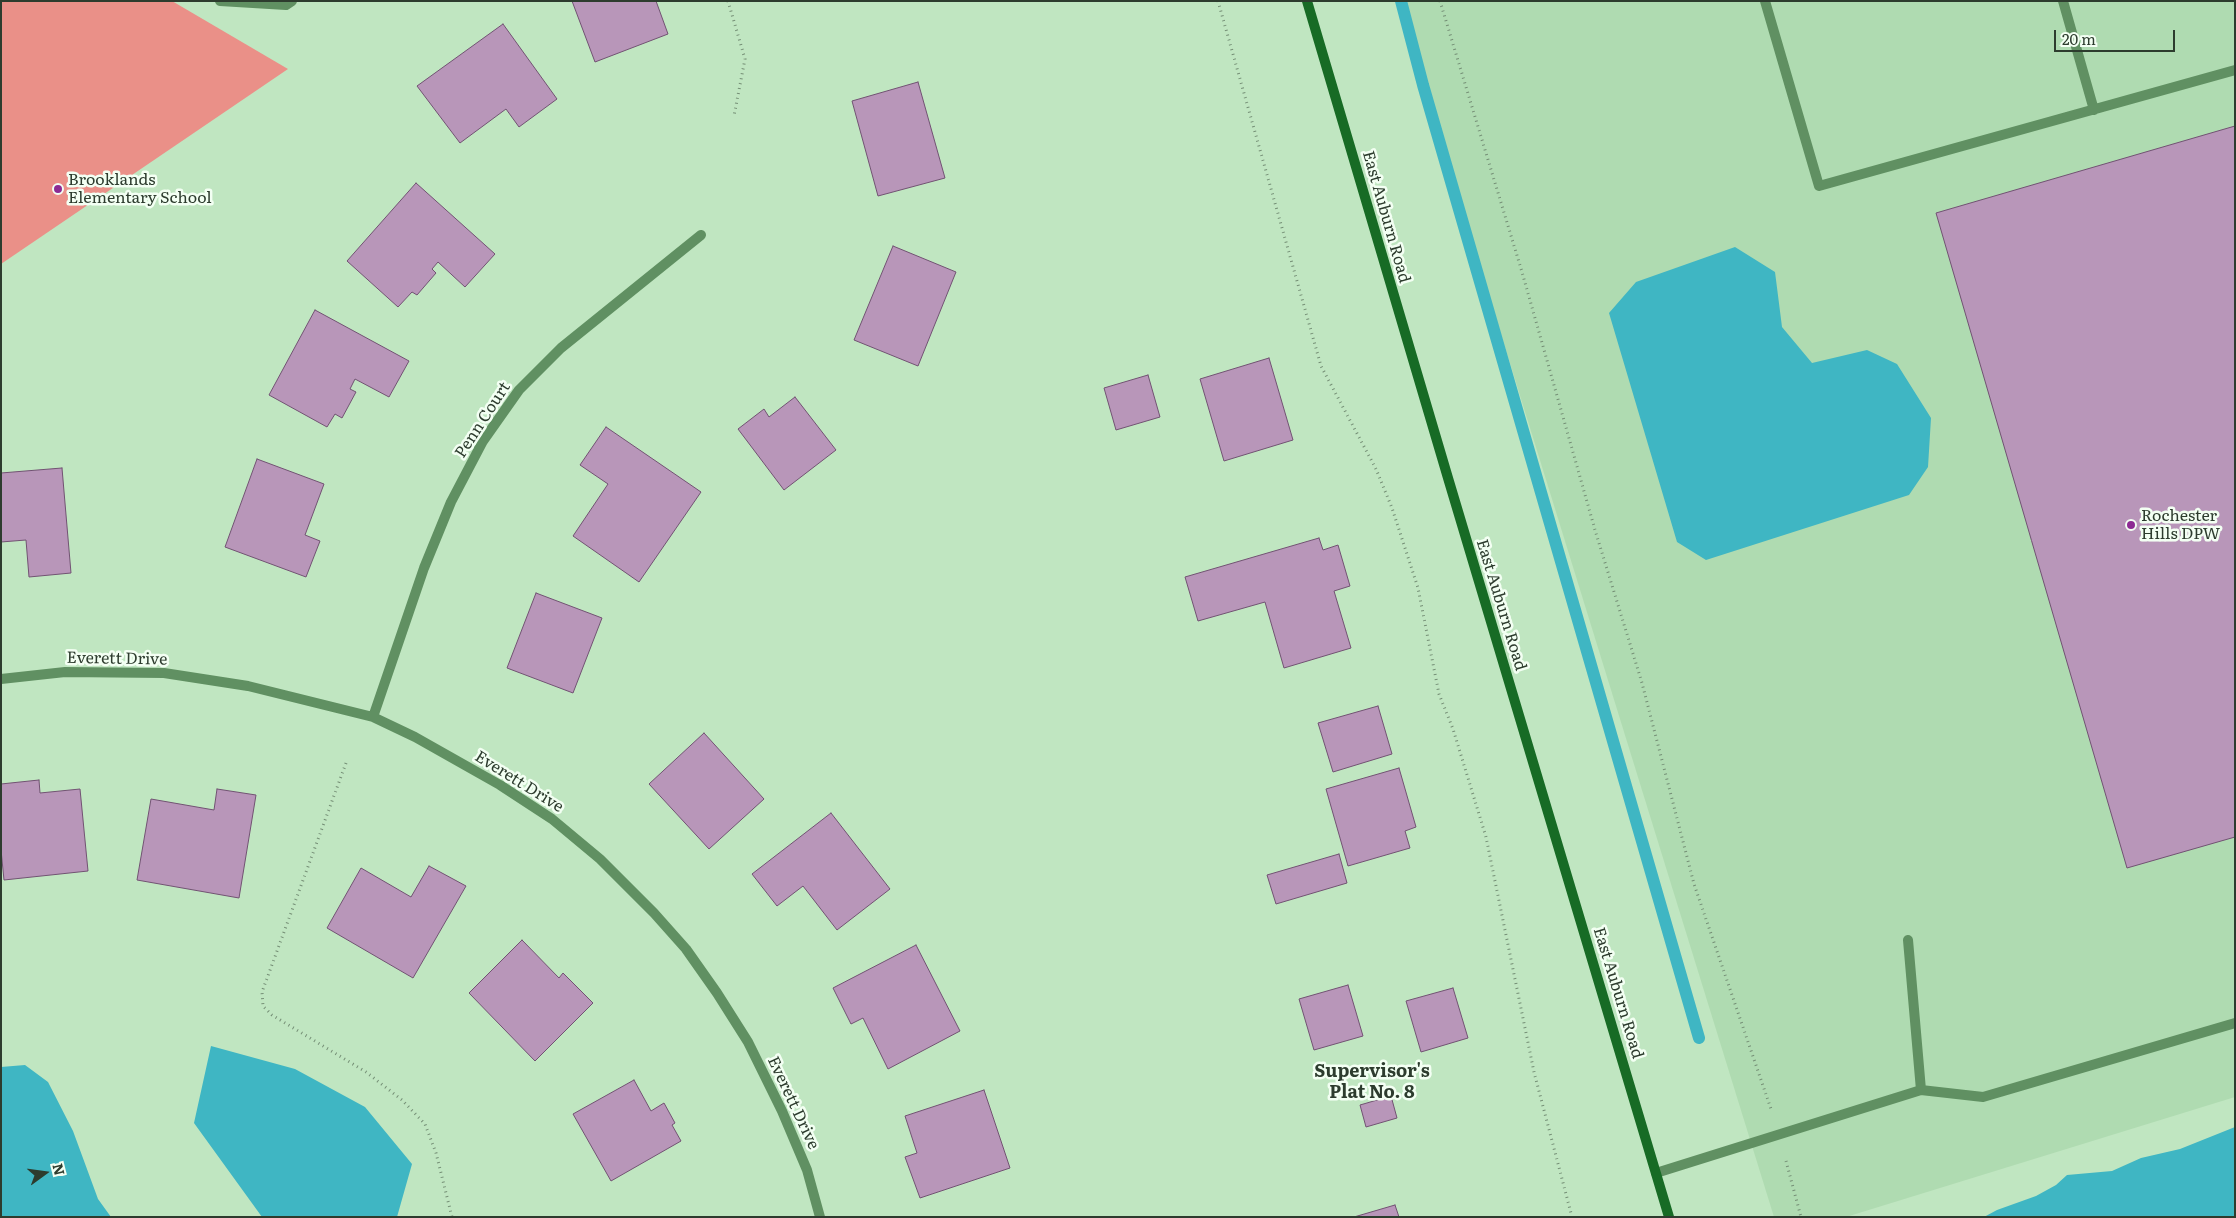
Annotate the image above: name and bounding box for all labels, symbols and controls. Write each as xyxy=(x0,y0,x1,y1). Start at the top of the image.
scale bar xyxy=(2056,20,2177,52)
text: 20 m xyxy=(2062,27,2096,50)
street label: East Auburn Road xyxy=(1358,149,1414,285)
place label: Brooklands Elementary School xyxy=(68,170,212,208)
marker: Brooklands Elementary School xyxy=(52,183,64,195)
street label: Penn Court xyxy=(451,378,515,462)
place label: Rochester Hills DPW xyxy=(2141,506,2220,544)
marker: Rochester Hills DPW xyxy=(2125,519,2137,531)
street label: East Auburn Road xyxy=(1472,537,1530,673)
street label: Everett Drive xyxy=(67,649,167,669)
street label: Everett Drive xyxy=(471,747,567,817)
street label: East Auburn Road xyxy=(1589,925,1647,1061)
street label: Everett Drive xyxy=(763,1053,823,1153)
district label: Supervisor's Plat No. 8 xyxy=(1314,1061,1430,1104)
north arrow xyxy=(20,1148,70,1198)
text: N xyxy=(48,1161,71,1177)

